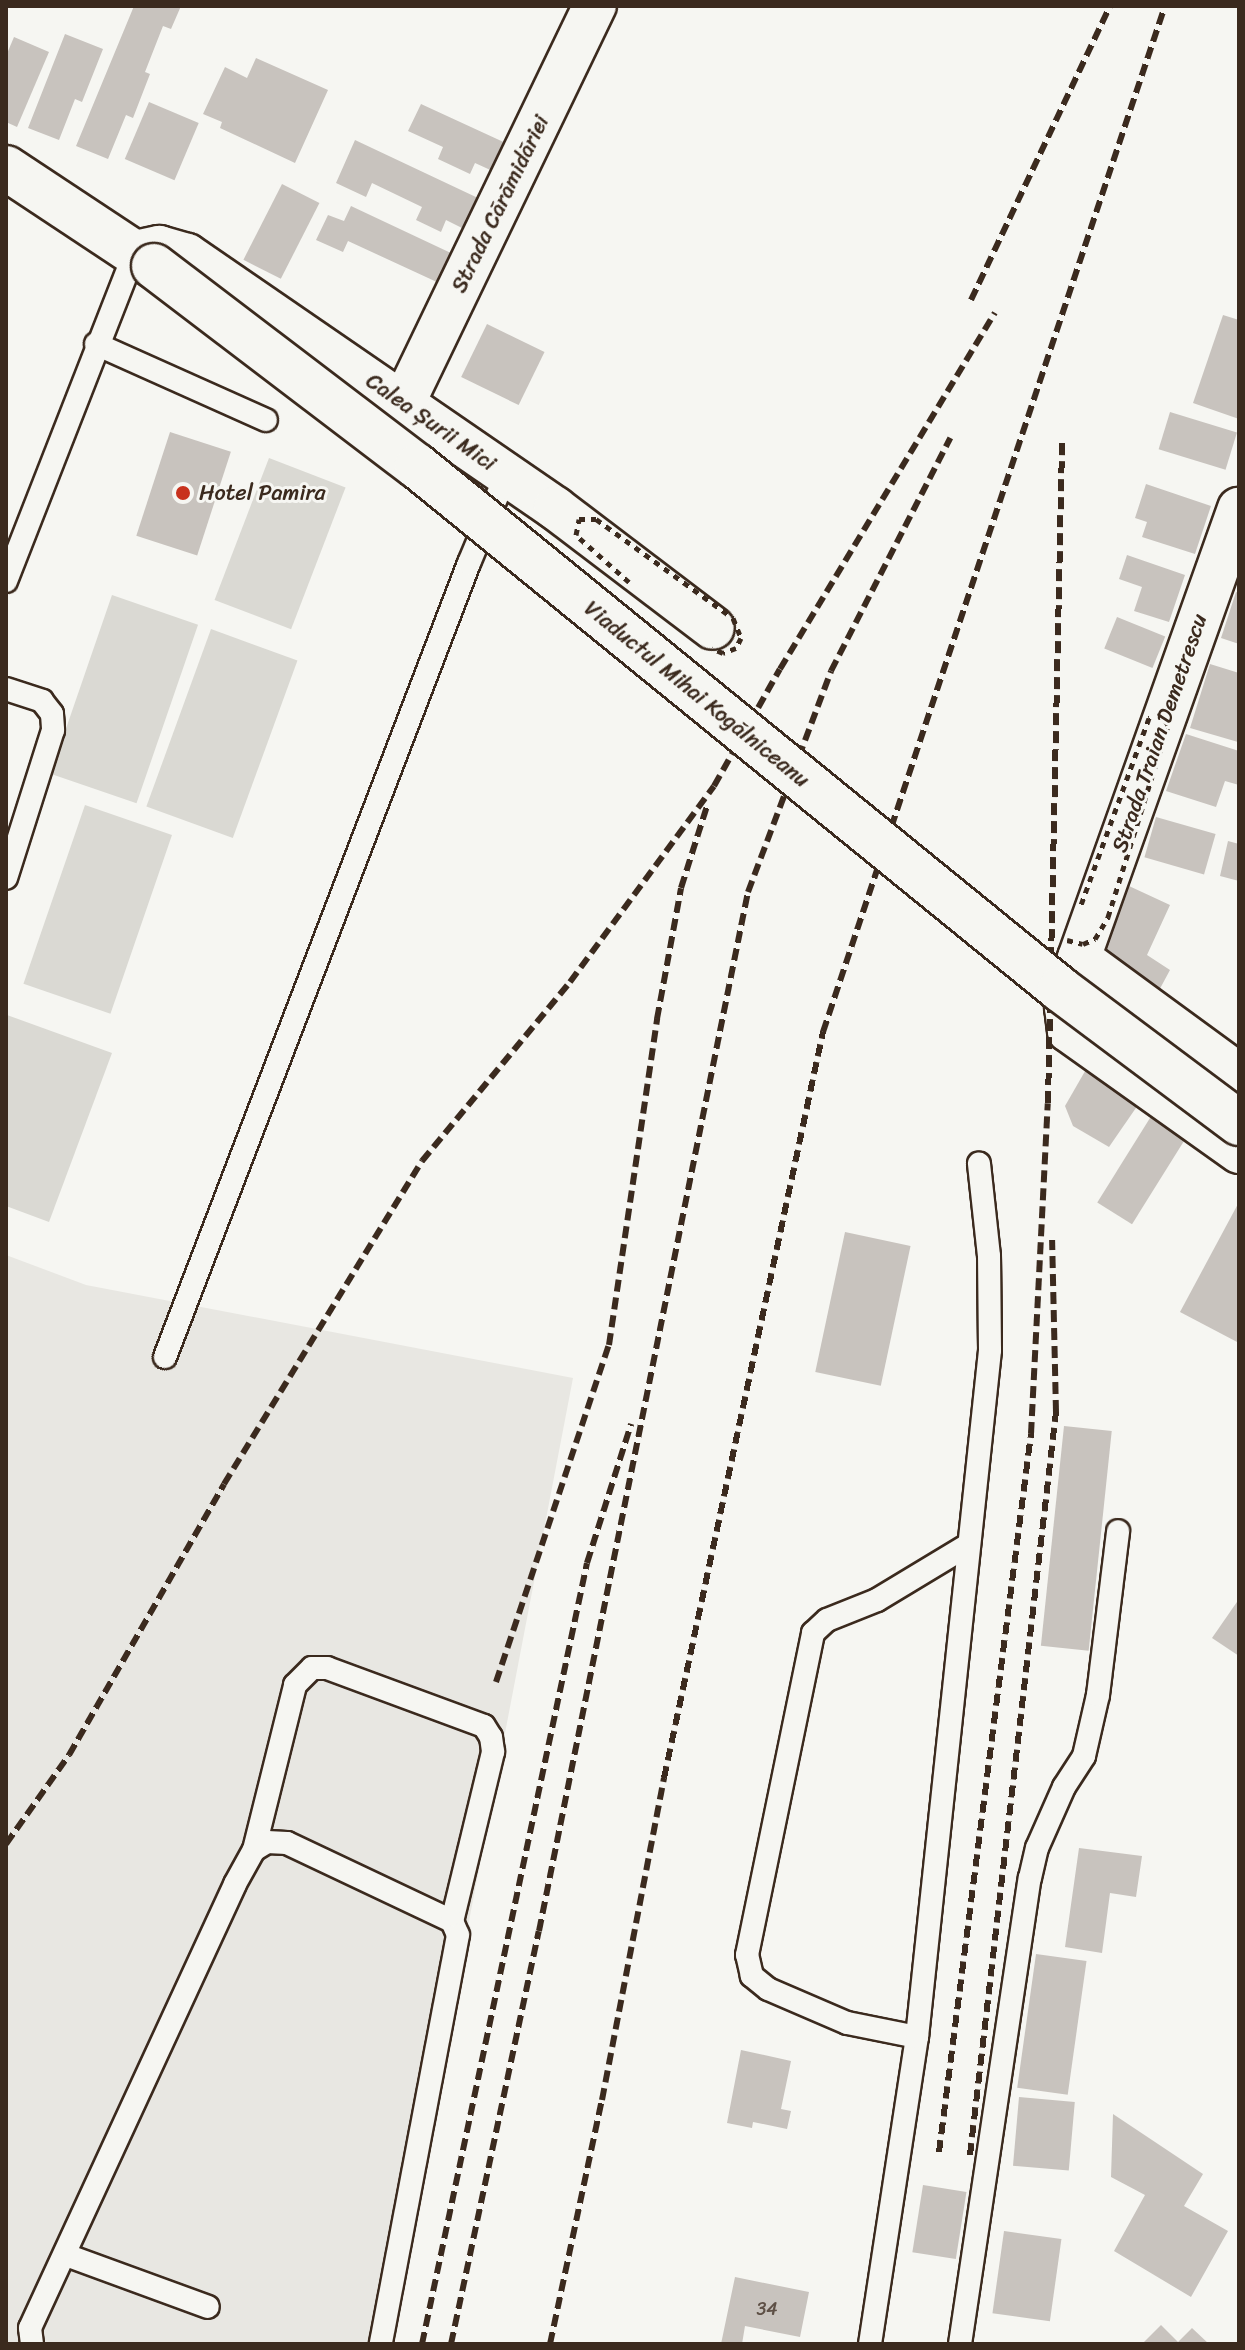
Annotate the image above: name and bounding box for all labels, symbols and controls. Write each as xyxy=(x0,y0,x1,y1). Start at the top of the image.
street label: Strada Cărămidăriei xyxy=(446,111,554,297)
street label: Calea Șurii Mici xyxy=(361,367,501,477)
place label: Hotel Pamira xyxy=(199,480,326,506)
marker: Hotel Pamira xyxy=(174,484,192,502)
street label: Viaductul Mihai Kogălniceanu xyxy=(579,595,815,793)
street label: Strada Traian Demetrescu xyxy=(1106,610,1212,856)
house number: 34 xyxy=(756,2298,778,2320)

